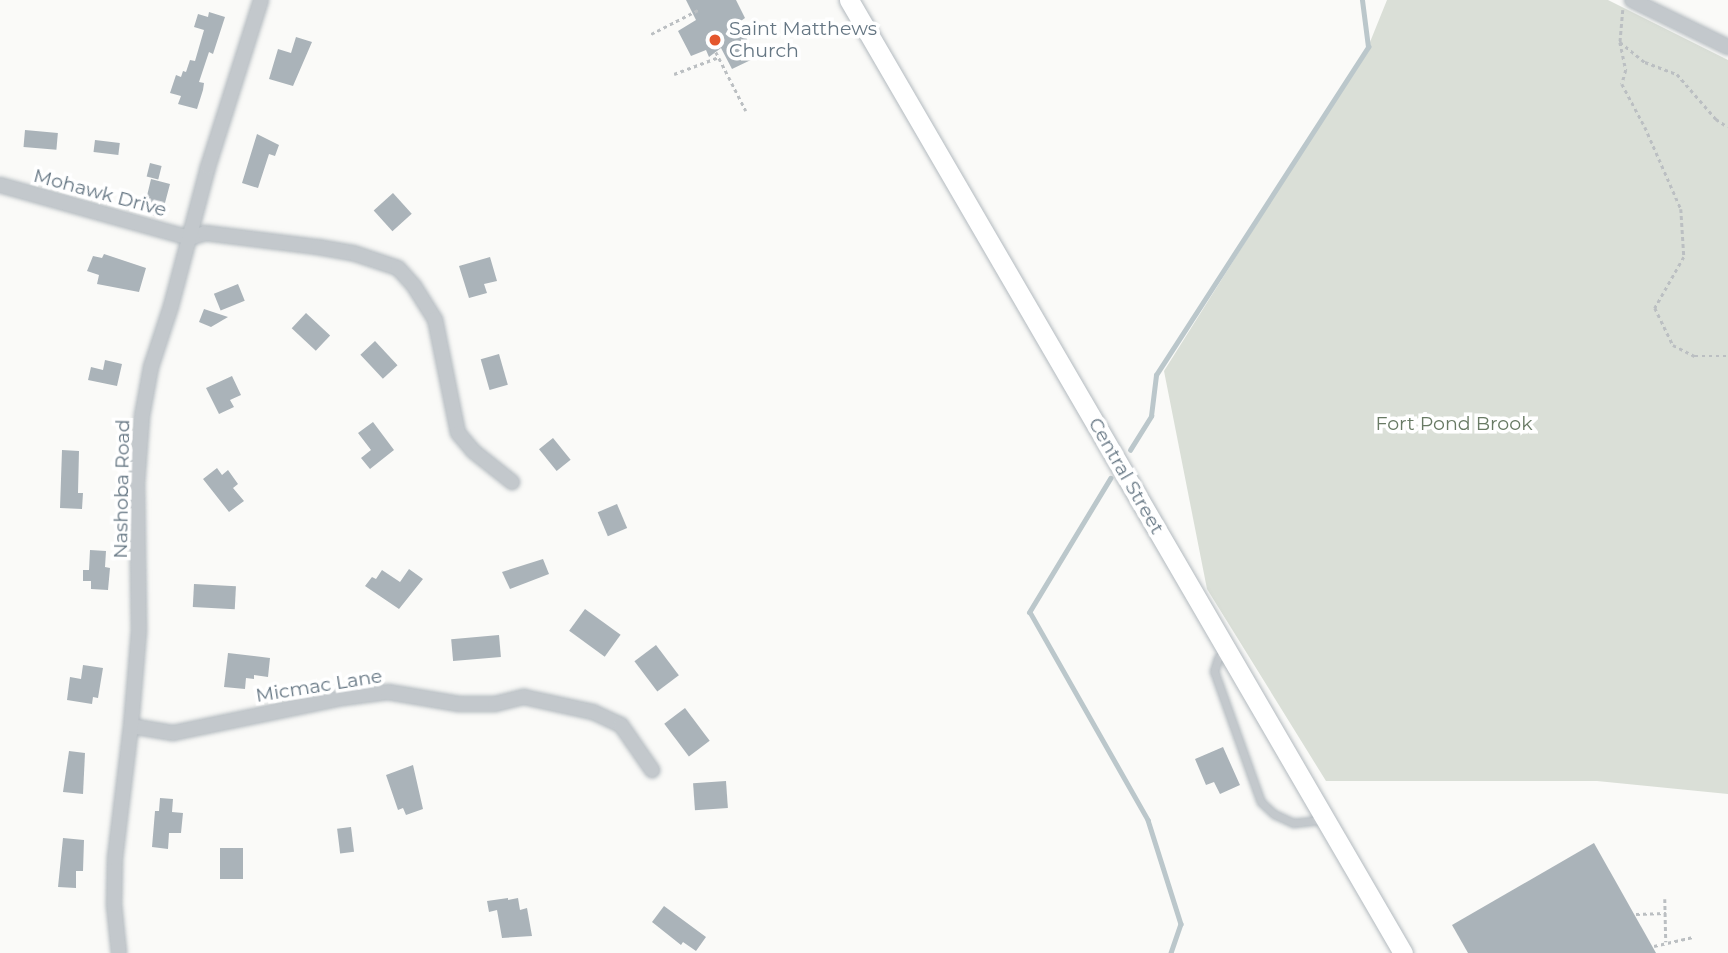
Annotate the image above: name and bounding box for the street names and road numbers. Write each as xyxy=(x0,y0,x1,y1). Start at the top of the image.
street label: Mohawk Drive xyxy=(31,164,169,222)
street label: Central Street xyxy=(1083,414,1169,538)
street label: Nashoba Road xyxy=(109,419,135,559)
street label: Micmac Lane xyxy=(254,665,384,707)

